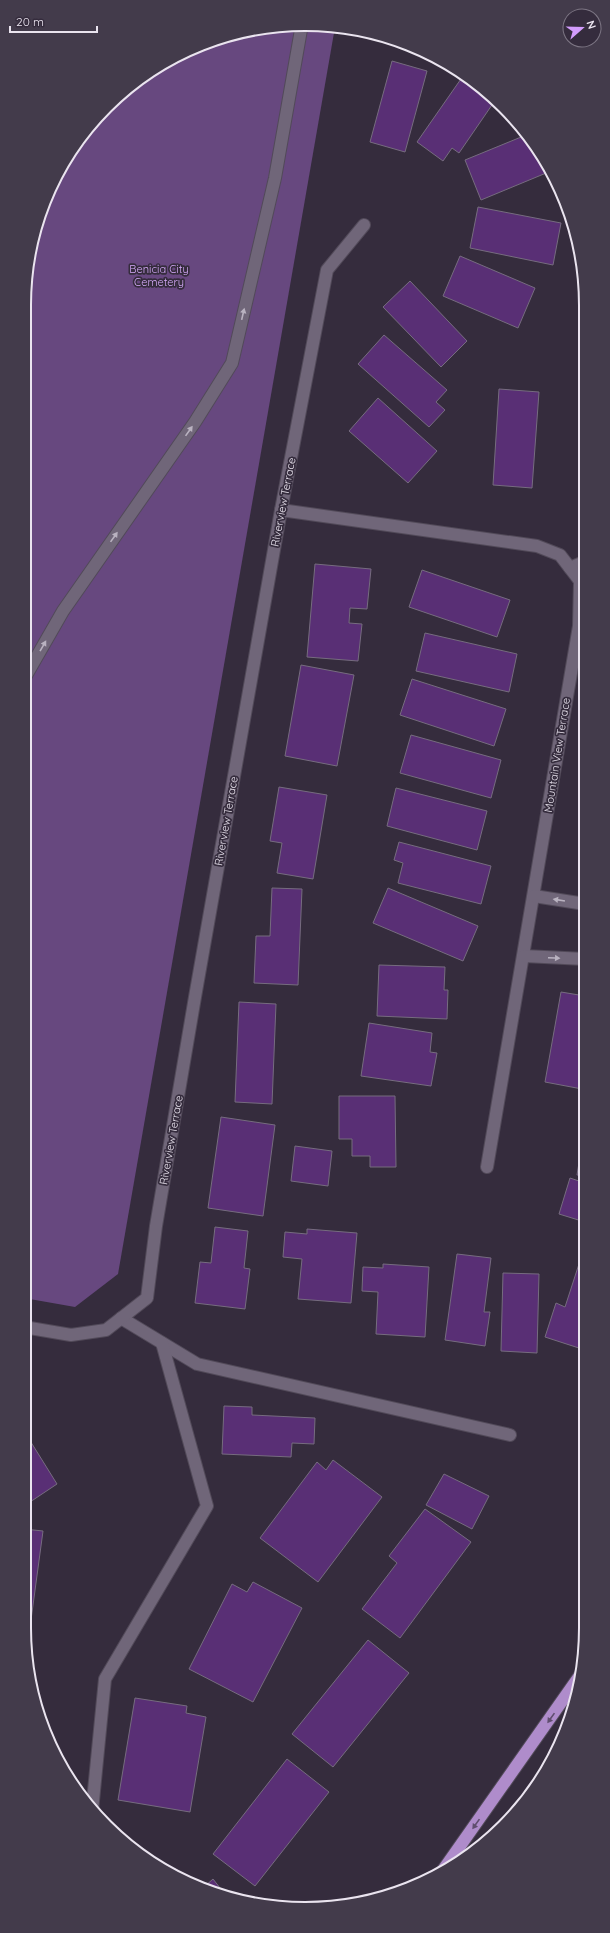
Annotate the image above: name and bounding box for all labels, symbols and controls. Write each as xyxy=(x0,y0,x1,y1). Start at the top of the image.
scale bar xyxy=(10,8,97,34)
north arrow xyxy=(562,8,602,48)
text: 20 m xyxy=(16,14,44,29)
text: N xyxy=(583,18,599,31)
park label: Benicia City Cemetery xyxy=(129,262,189,289)
one-way arrow xyxy=(241,308,247,321)
one-way arrow xyxy=(185,425,193,436)
street label: Riverview Terrace xyxy=(267,456,299,548)
one-way arrow xyxy=(110,532,118,542)
one-way arrow xyxy=(40,640,47,651)
street label: Mountain View Terrace xyxy=(541,697,573,813)
street label: Riverview Terrace xyxy=(211,775,241,867)
one-way arrow xyxy=(553,897,566,903)
one-way arrow xyxy=(548,954,560,961)
street label: Riverview Terrace xyxy=(156,1094,186,1186)
one-way arrow xyxy=(547,1712,555,1723)
one-way arrow xyxy=(472,1819,480,1829)

